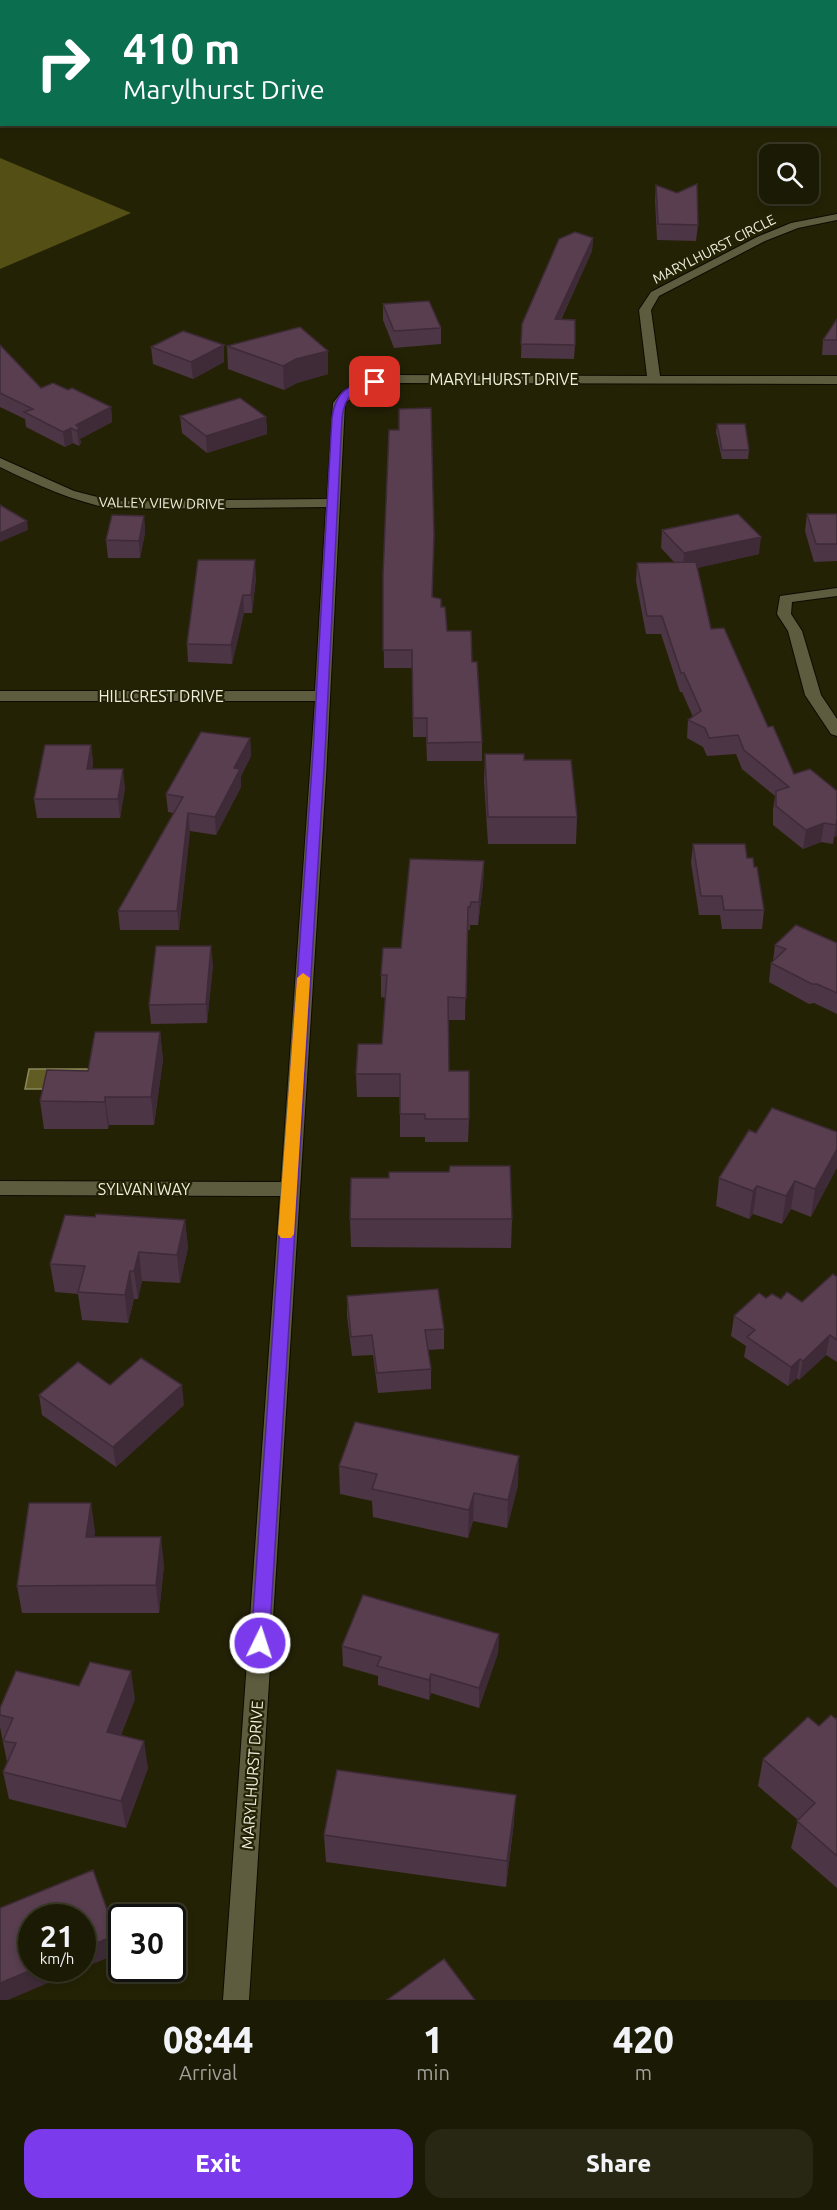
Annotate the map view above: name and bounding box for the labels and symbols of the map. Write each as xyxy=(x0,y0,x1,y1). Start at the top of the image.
street label: MARYLHURST CIRCLE xyxy=(650,211,778,287)
pin xyxy=(349,356,400,407)
street label: MARYLHURST DRIVE xyxy=(429,370,579,388)
street label: VALLEY VIEW DRIVE xyxy=(99,494,225,512)
street label: HILLCREST DRIVE xyxy=(98,687,224,705)
street label: SYLVAN WAY xyxy=(98,1180,191,1198)
position arrow xyxy=(228,1611,292,1675)
street label: MARYLHURST DRIVE xyxy=(238,1700,266,1850)
speed limit sign: 30 xyxy=(108,1904,186,1982)

